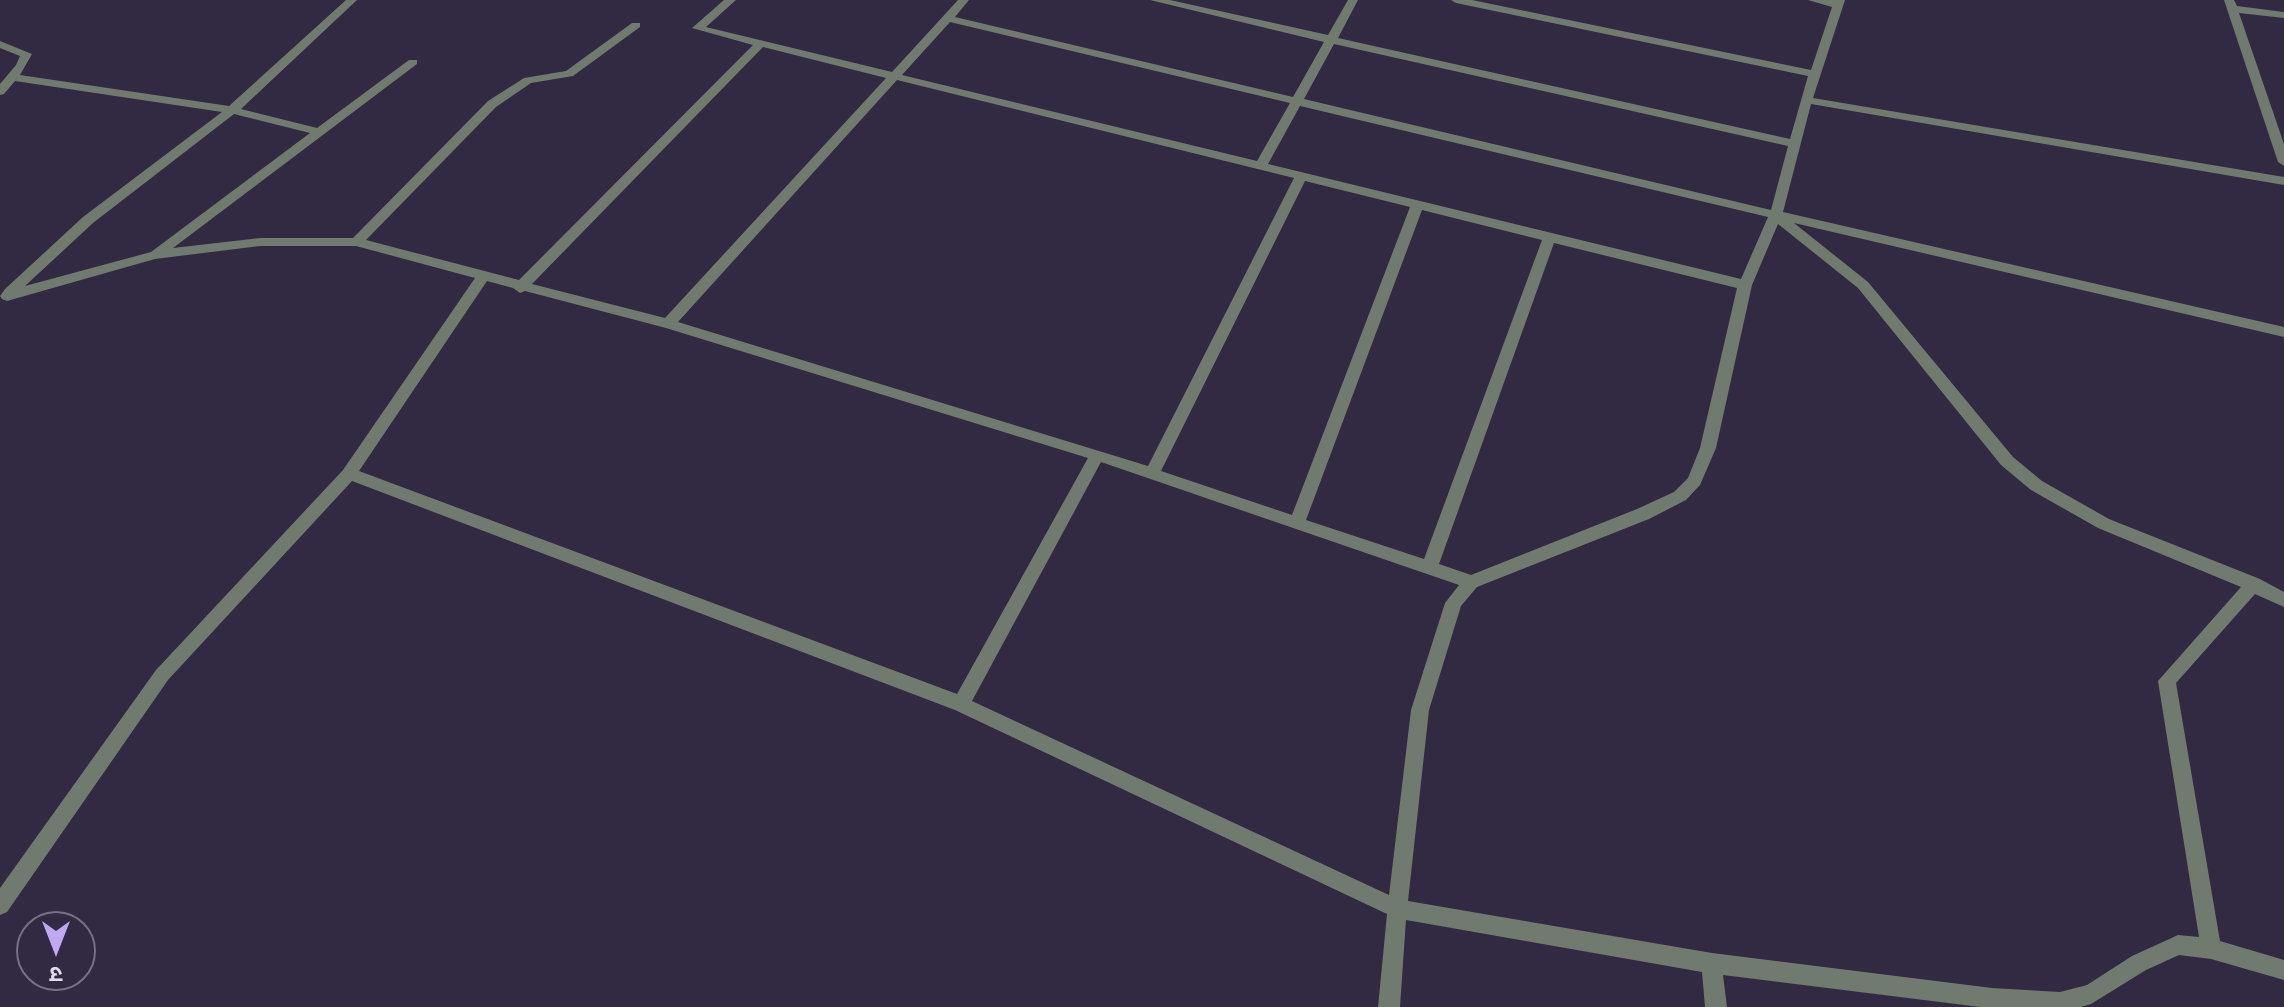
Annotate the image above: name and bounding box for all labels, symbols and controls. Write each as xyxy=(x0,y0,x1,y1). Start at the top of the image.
north arrow xyxy=(16,911,96,991)
text: उ xyxy=(50,960,62,987)

